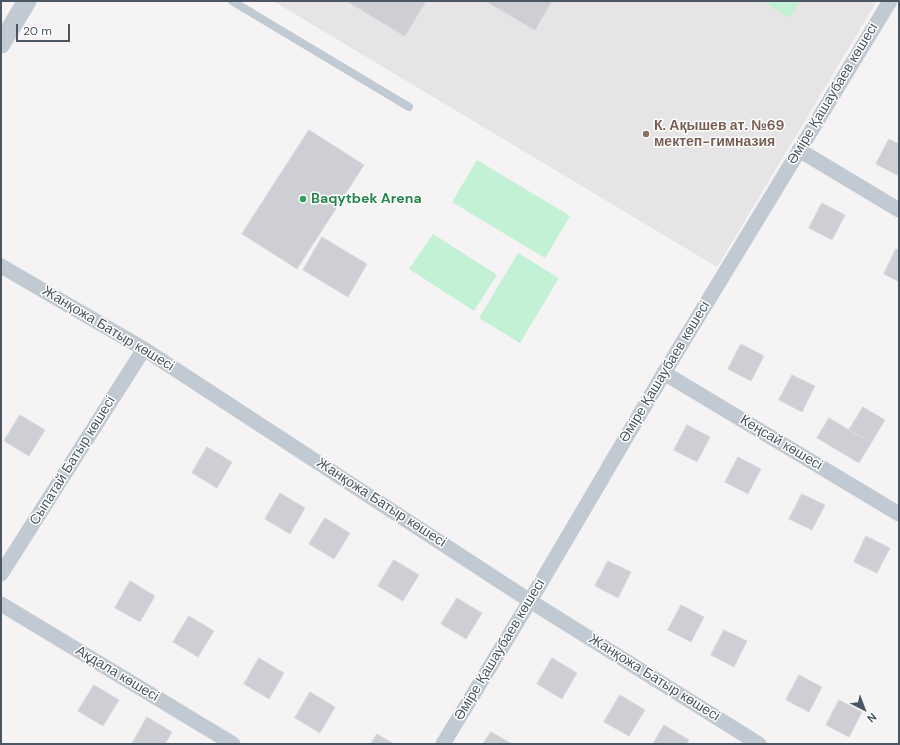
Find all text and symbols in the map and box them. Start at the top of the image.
scale bar [18,16,72,42]
street label: Әміре Қашаубаев көшесі [784,20,882,168]
text: 20 m [23,23,52,39]
place label: К. Ақышев ат. №69 мектеп-гимназия [654,118,784,150]
marker: К. Ақышев ат. №69 мектеп-гимназия [641,129,651,139]
place label: Baqytbek Arena [311,191,422,207]
marker: Baqytbek Arena [298,194,308,204]
street label: Жанқожа Батыр көшесі [39,283,177,375]
street label: Әміре Қашаубаев көшесі [616,298,714,446]
street label: Сыпатай Батыр көшесі [27,394,119,528]
street label: Кеңсай көшесі [737,412,825,474]
street label: Жанқожа Батыр көшесі [313,455,449,551]
street label: Әміре Қашаубаев көшесі [451,576,549,724]
street label: Жанқожа Батыр көшесі [586,631,722,725]
street label: Ақдала көшесі [72,643,162,705]
north arrow [844,689,884,729]
text: N [864,710,880,726]

